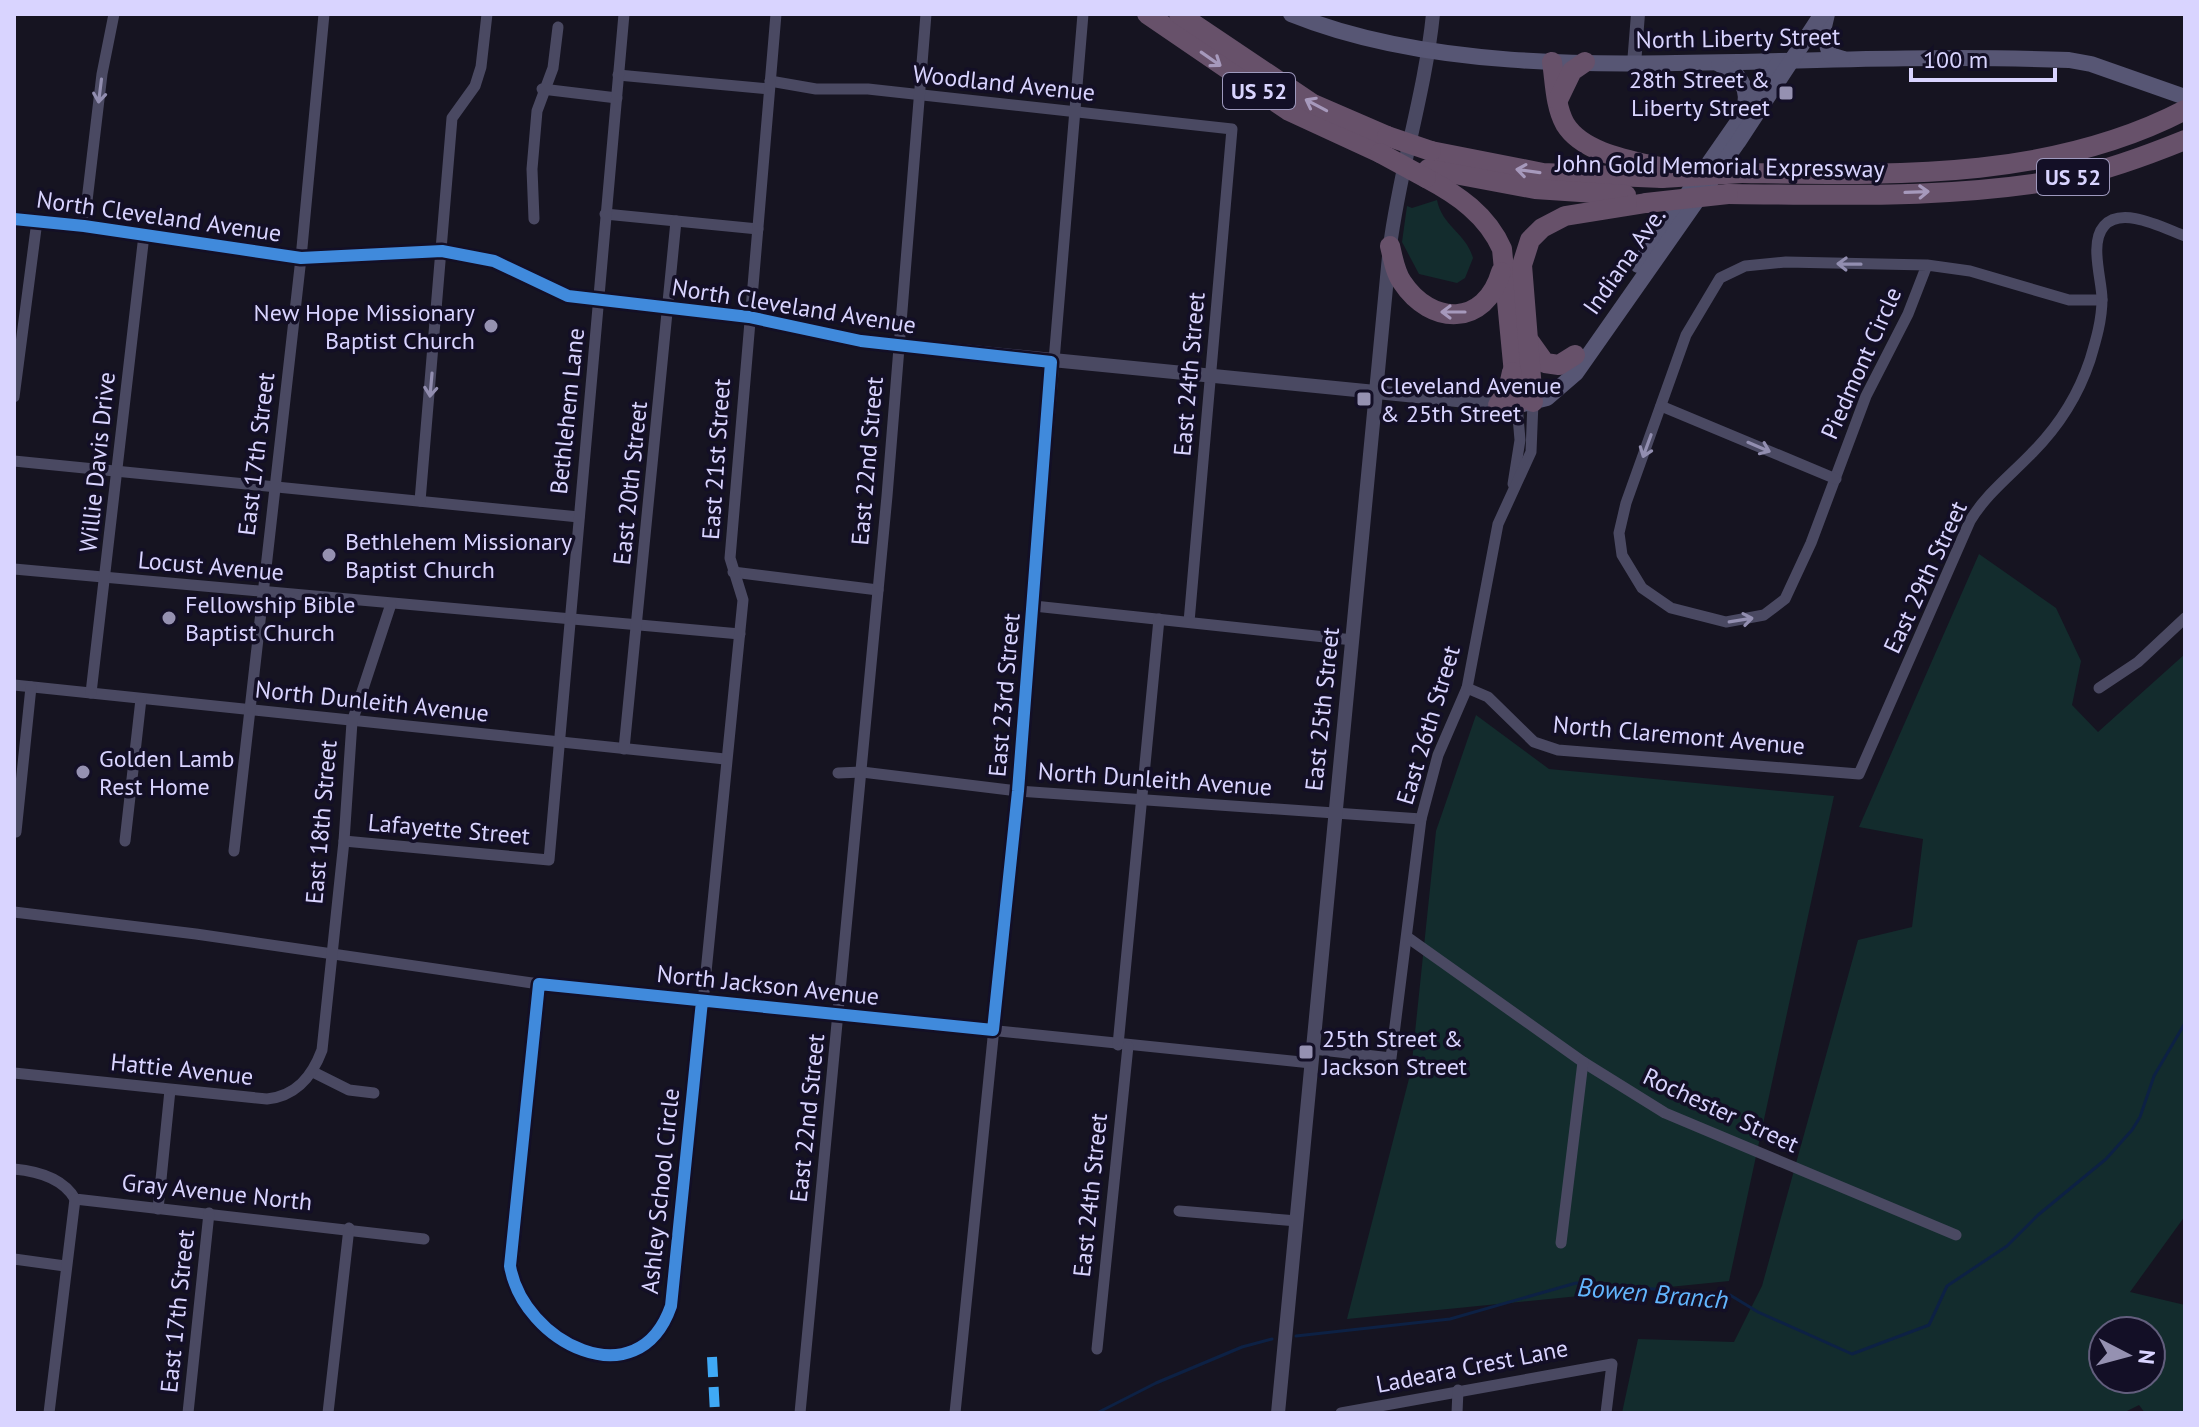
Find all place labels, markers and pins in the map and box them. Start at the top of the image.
place label: 28th Street & Liberty Street [1629,64,1770,123]
marker: 28th Street & Liberty Street [1777,84,1795,102]
place label: New Hope Missionary Baptist Church [254,297,475,356]
marker: New Hope Missionary Baptist Church [482,317,500,335]
place label: Cleveland Avenue & 25th Street [1380,370,1561,429]
marker: Cleveland Avenue & 25th Street [1355,390,1373,408]
place label: Bethlehem Missionary Baptist Church [345,526,572,585]
marker: Bethlehem Missionary Baptist Church [320,546,338,564]
place label: Fellowship Bible Baptist Church [185,589,356,648]
marker: Fellowship Bible Baptist Church [160,609,178,627]
place label: Golden Lamb Rest Home [99,743,234,802]
marker: Golden Lamb Rest Home [74,763,92,781]
place label: 25th Street & Jackson Street [1321,1023,1467,1082]
marker: 25th Street & Jackson Street [1297,1043,1315,1061]

